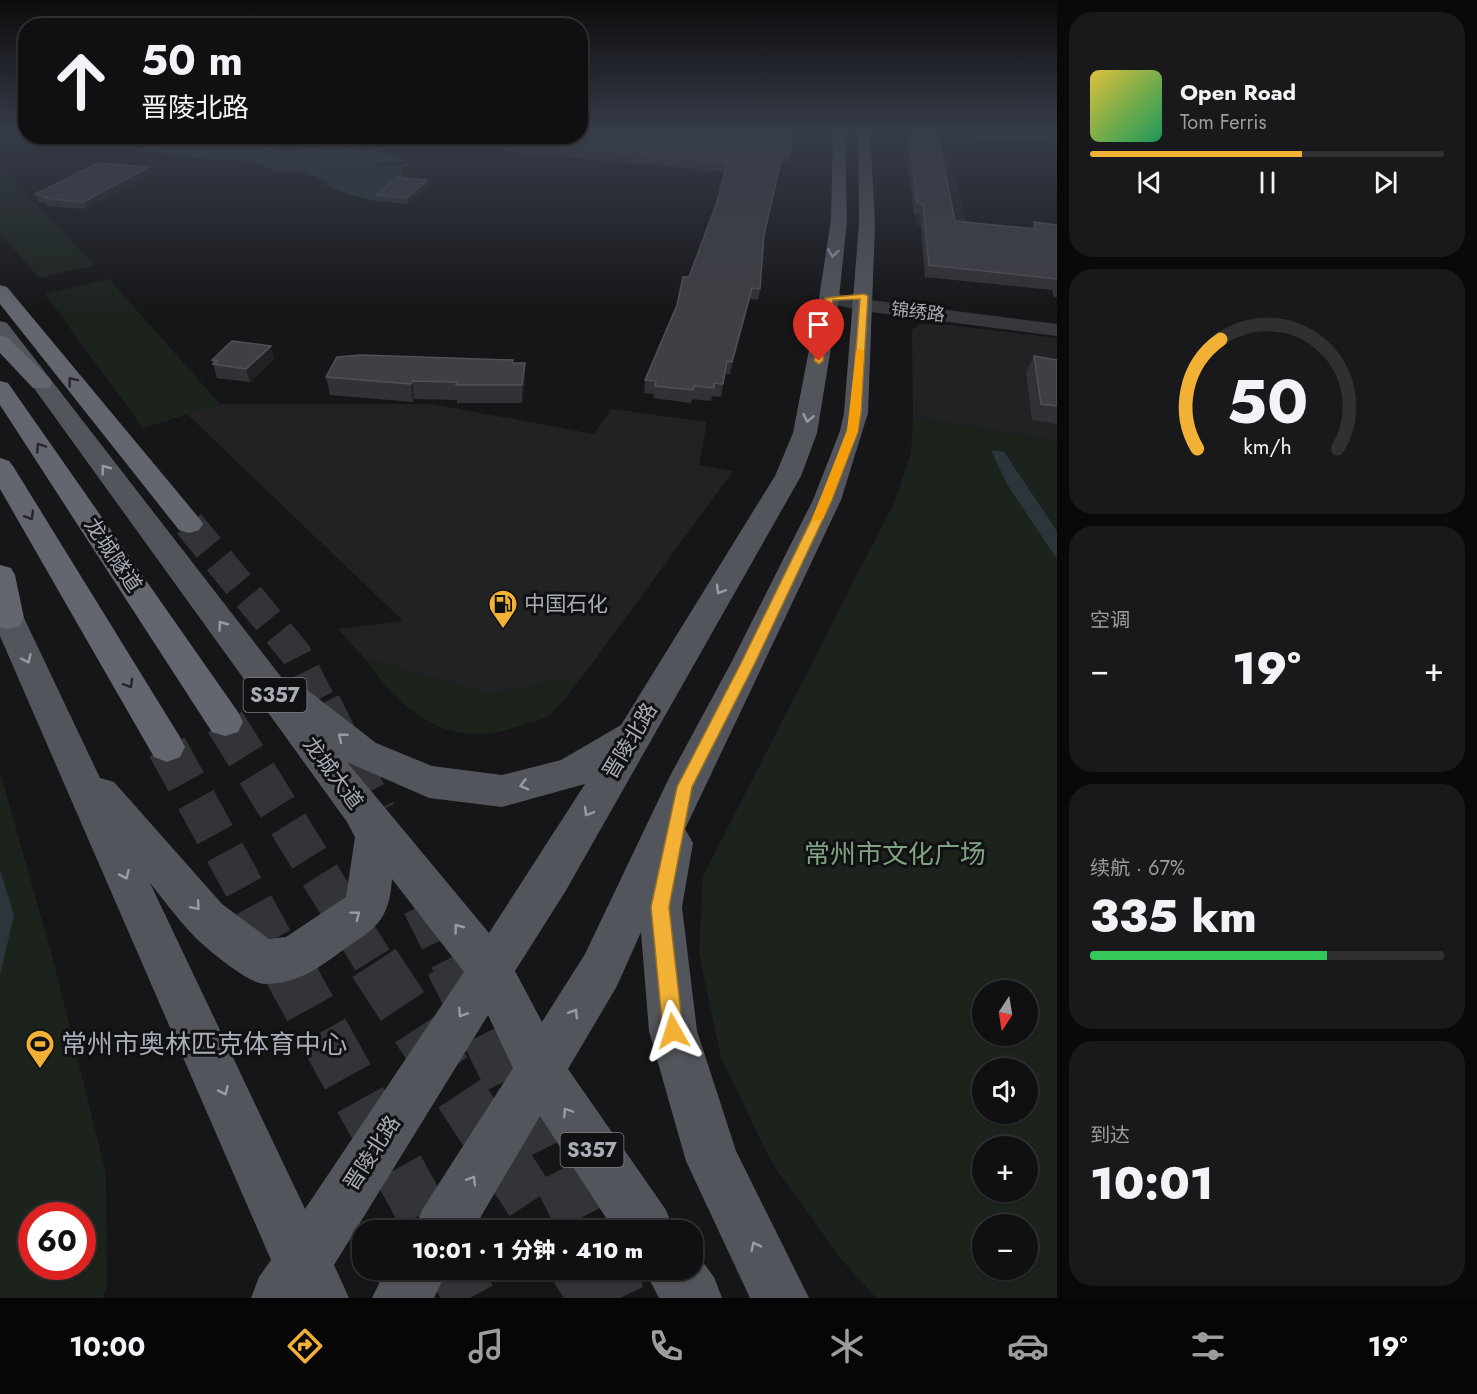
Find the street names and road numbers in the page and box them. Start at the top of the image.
street label: 锦绣路 [890,296,946,328]
street label: 龙城隧道 [77,512,149,598]
road number: S357 [244,678,306,712]
street label: 晋陵北路 [596,697,664,785]
street label: 龙城大道 [296,730,370,816]
street label: 晋陵北路 [337,1110,407,1196]
road number: S357 [560,1133,624,1167]

